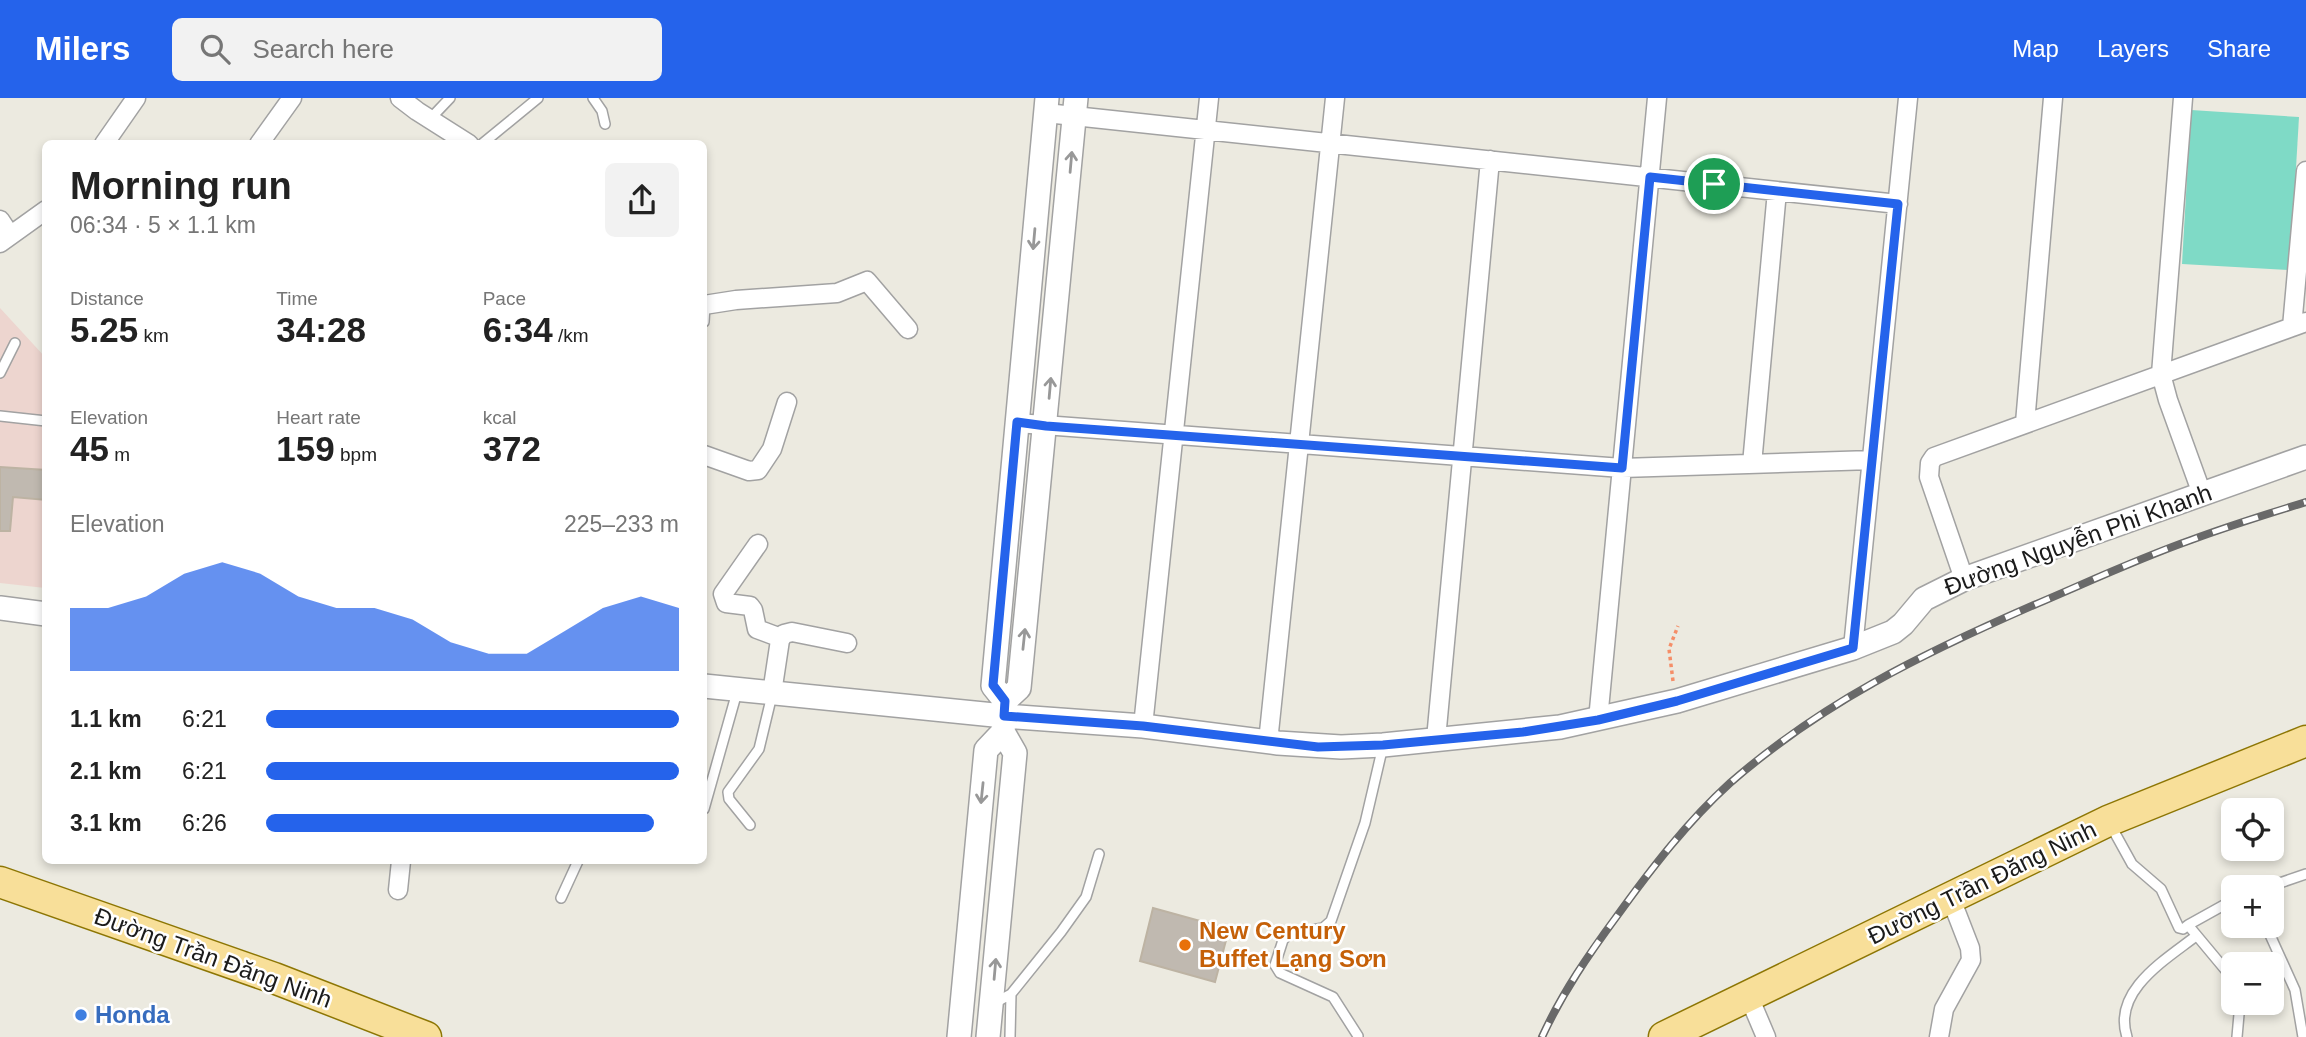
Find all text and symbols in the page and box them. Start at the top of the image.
search box [172,18,662,81]
text: Milers [35,30,130,67]
icon: search [196,30,234,68]
text: Search here [252,34,394,64]
text: Map [2012,35,2059,62]
text: Layers [2097,35,2169,62]
text: Share [2207,35,2271,62]
one-way arrow [1065,151,1078,174]
pin [1684,154,1744,214]
button: share [605,163,679,237]
text: Morning run [70,165,292,207]
icon: arrive [1695,165,1733,203]
text: 06:34 · 5 × 1.1 km [70,212,256,238]
one-way arrow [1027,227,1040,250]
text: Distance [70,288,144,309]
text: Time [276,288,318,309]
text: Pace [483,288,526,309]
text: 5.25 [70,310,138,349]
text: 34:28 [276,310,366,349]
text: 6:34 [483,310,553,349]
text: km [138,325,169,346]
text: /km [553,325,589,346]
one-way arrow [1044,378,1057,400]
text: Elevation [70,407,148,428]
text: Heart rate [276,407,361,428]
text: kcal [483,407,516,428]
text: 45 [70,429,109,468]
text: 159 [276,429,335,468]
text: 372 [483,429,541,468]
text: m [109,444,130,465]
text: bpm [335,444,377,465]
street label: Đường Nguyễn Phi Khanh [1940,479,2215,601]
text: Elevation [70,511,165,537]
text: 225–233 m [564,511,679,537]
one-way arrow [1018,628,1031,651]
text: 1.1 km [70,706,142,732]
text: 6:21 [182,706,227,732]
text: 2.1 km [70,758,142,784]
text: 6:21 [182,758,227,784]
one-way arrow [975,781,988,804]
map controls [2221,798,2284,1015]
button: locate [2221,798,2284,861]
text: 3.1 km [70,810,142,836]
text: 6:26 [182,810,227,836]
street label: Đường Trần Đăng Ninh [1863,815,2100,950]
button: + [2221,875,2284,938]
street label: Đường Trần Đăng Ninh [91,902,336,1013]
place label: New Century Buffet Lạng Sơn [1199,917,1387,972]
marker: New Century Buffet Lạng Sơn [1177,937,1193,953]
button: − [2221,952,2284,1015]
one-way arrow [989,958,1002,981]
place label: Honda [95,1001,170,1028]
marker: Honda [73,1007,89,1023]

